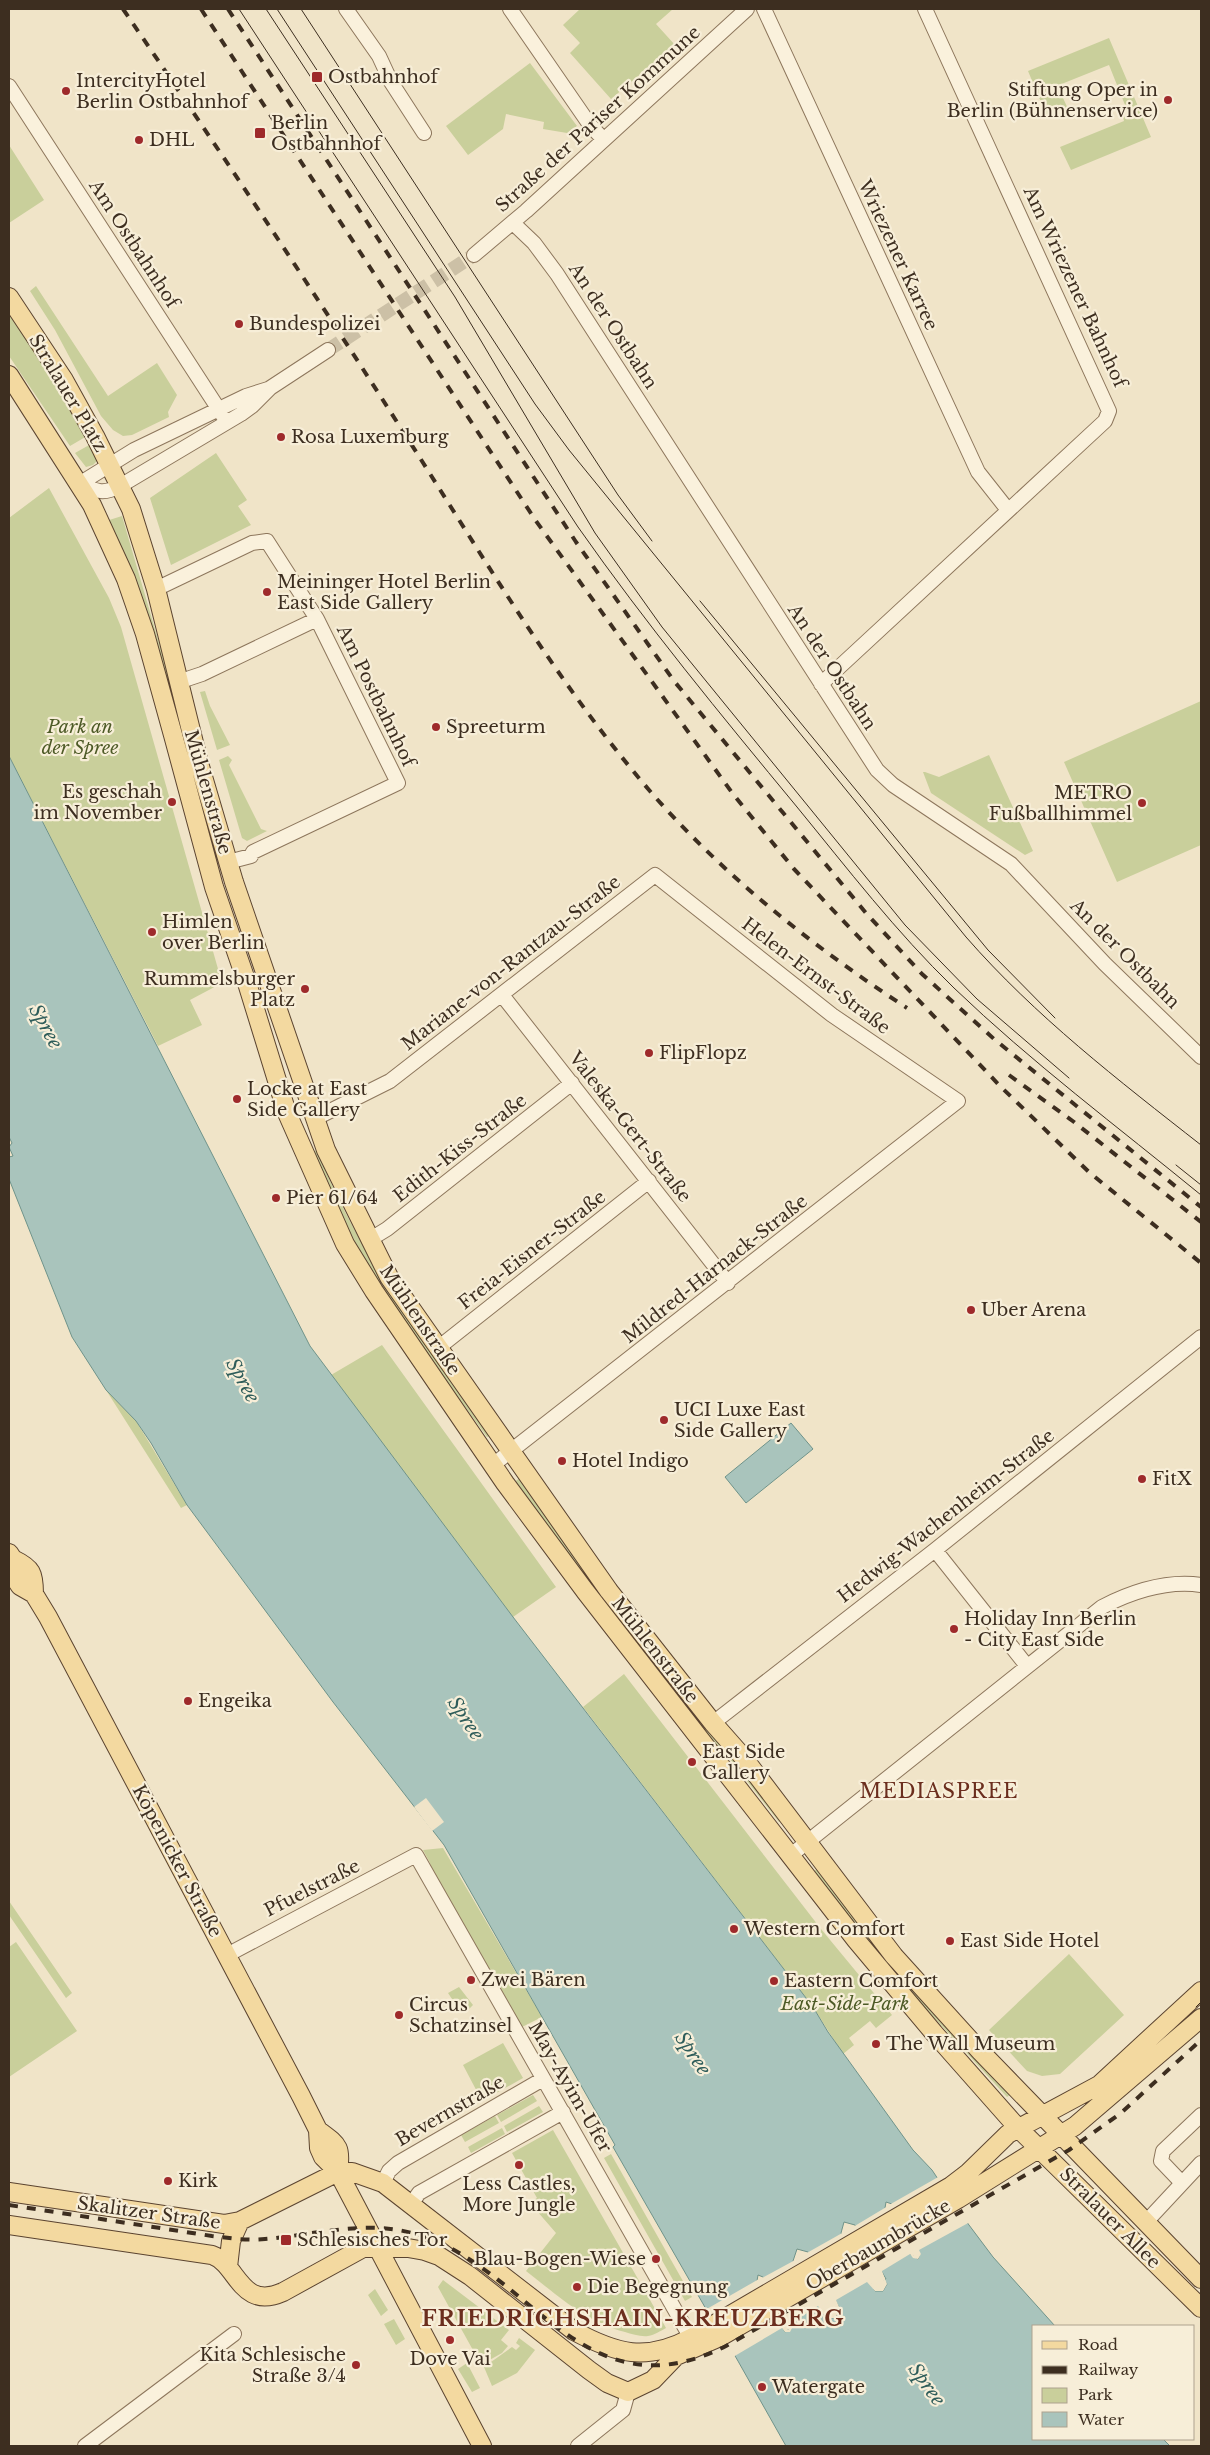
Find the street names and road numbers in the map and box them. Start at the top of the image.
street label: Straße der Pariser Kommune [491,21,705,217]
street label: Am Ostbahnhof [84,175,185,314]
street label: Wriezener Karree [853,176,942,334]
street label: Am Wriezener Bahnhof [1018,182,1132,393]
street label: An der Ostbahn [564,258,662,393]
street label: Stralauer Platz [24,330,112,456]
street label: An der Ostbahn [783,599,881,734]
street label: Am Postbahnhof [332,621,421,773]
street label: Mühlenstraße [180,727,236,857]
street label: Mariane-von-Rantzau-Straße [397,871,625,1055]
street label: An der Ostbahn [1065,894,1184,1013]
street label: Helen-Ernst-Straße [737,913,895,1039]
street label: Valeska-Gert-Straße [564,1046,696,1207]
street label: Edith-Kiss-Straße [389,1089,531,1207]
street label: Freia-Eisner-Straße [454,1186,610,1314]
street label: Mildred-Harnack-Straße [618,1190,812,1348]
street label: Mühlenstraße [375,1261,465,1379]
street label: Hedwig-Wachenheim-Straße [833,1425,1059,1607]
street label: Mühlenstraße [607,1593,703,1707]
street label: Köpenicker Straße [127,1781,227,1941]
street label: Pfuelstraße [261,1855,363,1921]
street label: May-Ayim-Ufer [524,2018,617,2157]
street label: Bevernstraße [392,2071,508,2151]
street label: Stralauer Allee [1055,2163,1165,2273]
street label: Skalitzer Straße [76,2192,222,2234]
street label: Oberbaumbrücke [802,2195,954,2295]

